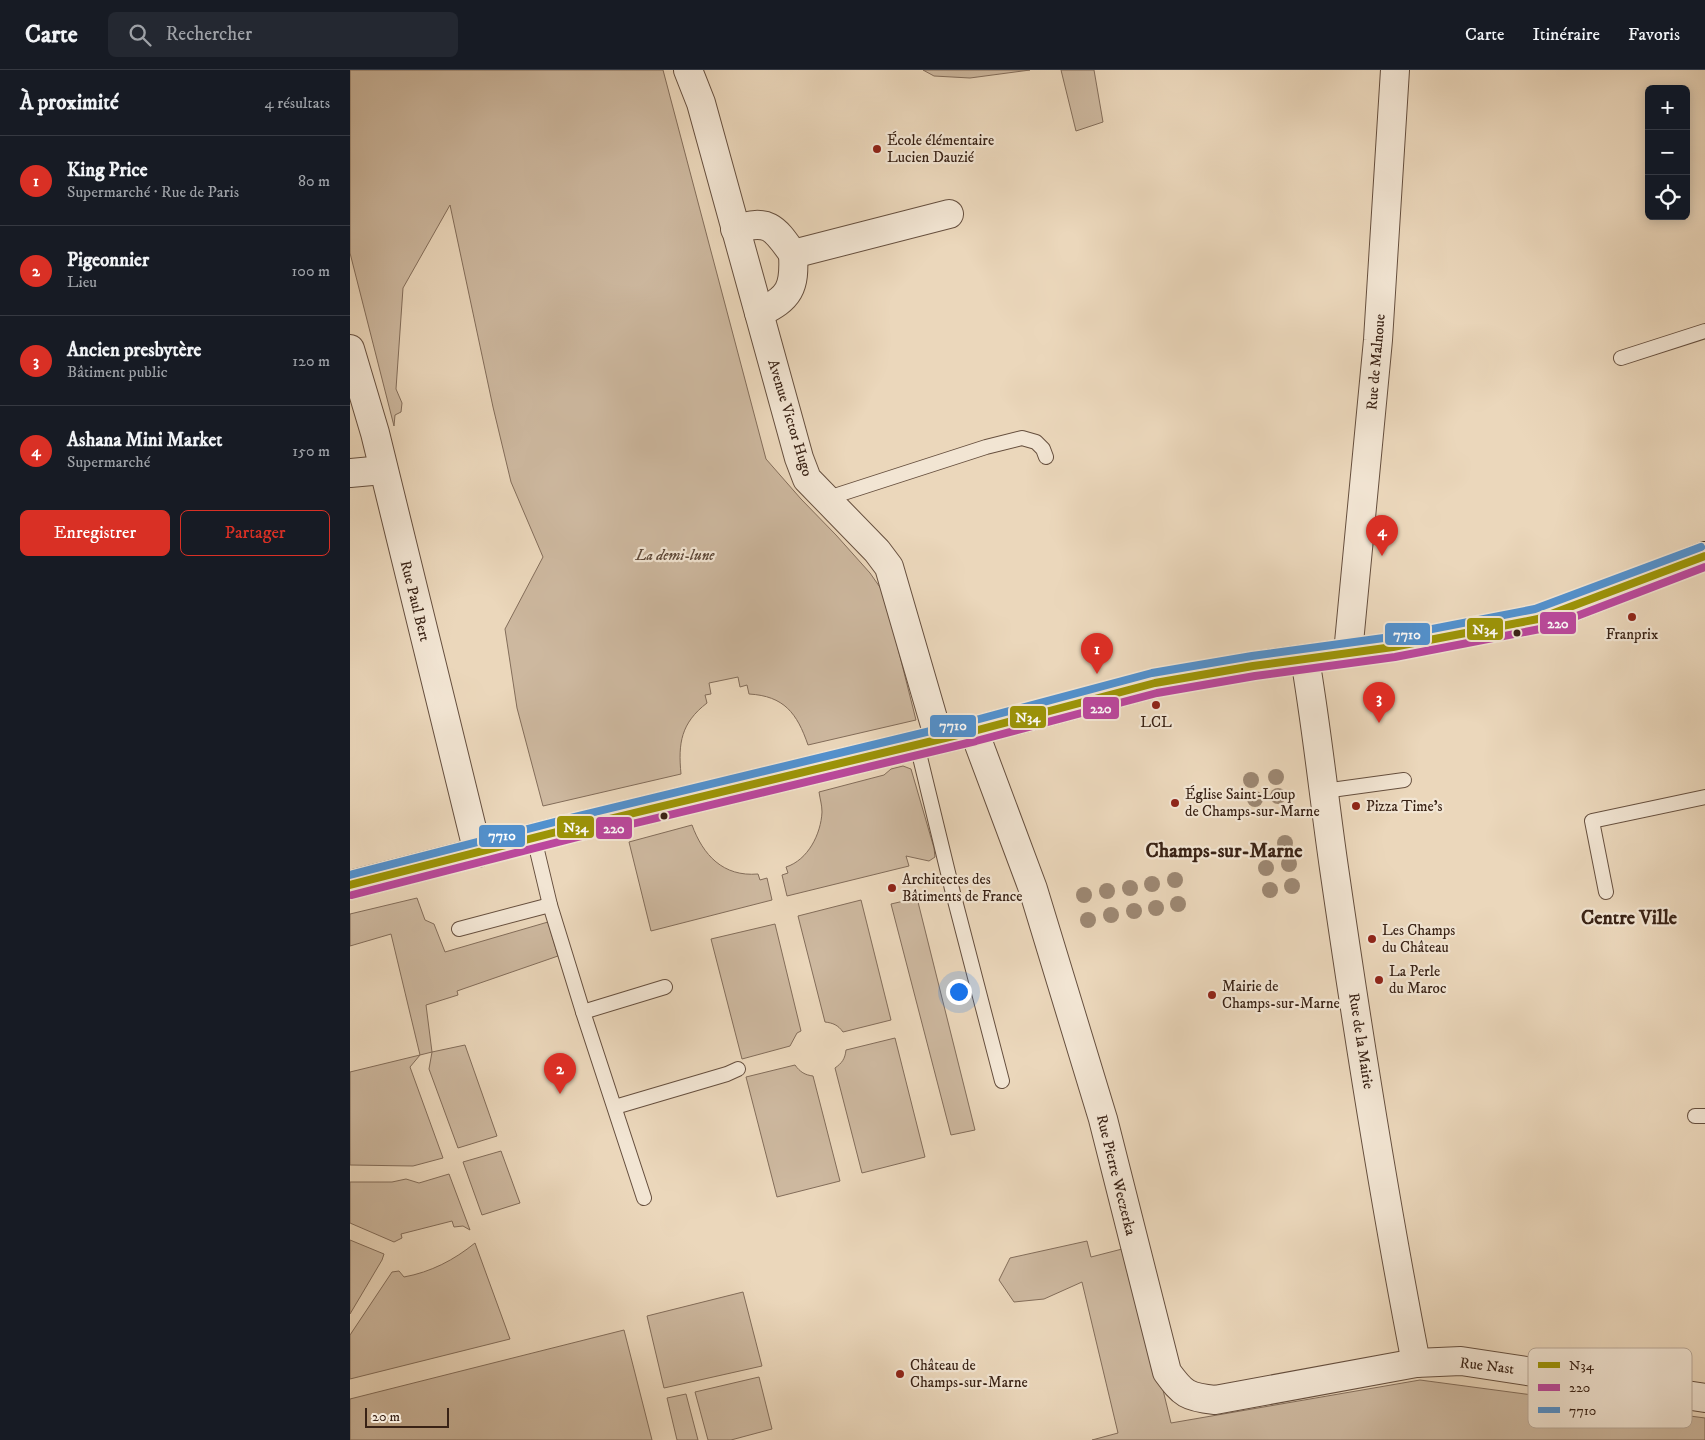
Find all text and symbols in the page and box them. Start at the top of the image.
search box [108,12,458,57]
text: Carte [25,20,78,50]
icon: search [126,21,154,49]
text: Rechercher [166,23,252,46]
text: Carte [1465,24,1505,46]
text: Itinéraire [1533,24,1600,46]
text: Favoris [1628,24,1680,46]
map controls [1645,85,1690,220]
button: + [1645,85,1690,130]
text: À proximité [20,90,119,116]
text: 4 résultats [265,93,330,113]
button: − [1645,130,1690,175]
place label: École élémentaire Lucien Dauzié [887,131,994,167]
marker: École élémentaire Lucien Dauzié [871,143,883,155]
text: King Price [67,159,148,182]
text: 1 [33,171,39,191]
text: 80 m [298,171,330,191]
button: locate [1645,175,1690,220]
text: Supermarché · Rue de Paris [67,182,239,202]
text: Pigeonnier [67,249,149,272]
text: 2 [32,261,40,281]
text: 100 m [292,261,330,281]
text: Lieu [67,272,97,292]
street label: Rue de Malnoue [1362,313,1390,411]
text: Ancien presbytère [67,339,201,362]
text: 3 [33,351,39,371]
text: 120 m [292,351,330,371]
street label: Avenue Victor Hugo [763,357,817,479]
text: Bâtiment public [67,362,168,382]
text: Ashana Mini Market [67,429,222,452]
text: 4 [31,441,41,461]
text: 150 m [292,441,330,461]
text: Supermarché [67,452,150,472]
button: Enregistrer [20,510,170,556]
button: Partager [180,510,330,556]
pin: 4 [1366,515,1398,556]
park label: La demi-lune [635,546,715,565]
street label: Rue Paul Bert [396,559,434,644]
line badge: 220 [1539,611,1577,635]
marker: Franprix [1626,611,1638,623]
text: 220 [1547,615,1569,633]
line badge: N34 [1466,617,1504,641]
text: N34 [1473,621,1498,639]
line badge: 7710 [1384,622,1431,646]
place label: Franprix [1606,625,1659,644]
text: 7710 [1393,626,1421,644]
unlabelled marker [1512,628,1522,638]
pin: 1 [1081,633,1113,674]
pin: 3 [1363,682,1395,723]
line badge: 220 [1082,696,1120,720]
marker: LCL [1150,699,1162,711]
text: 220 [1090,700,1112,718]
line badge: N34 [1009,705,1047,729]
text: N34 [1016,709,1041,727]
place label: LCL [1140,713,1172,732]
line badge: 7710 [929,714,977,738]
text: 7710 [939,717,967,735]
place label: Église Saint-Loup de Champs-sur-Marne [1185,785,1320,821]
marker: Église Saint-Loup de Champs-sur-Marne [1169,797,1181,809]
place label: Pizza Time's [1366,797,1442,816]
marker: Pizza Time's [1350,800,1362,812]
unlabelled marker [659,811,669,821]
line badge: N34 [556,815,595,839]
line badge: 220 [595,816,633,840]
text: N34 [564,819,589,837]
text: 220 [603,820,625,838]
line badge: 7710 [478,824,526,848]
text: 7710 [488,827,516,845]
district label: Champs-sur-Marne [1146,839,1303,864]
place label: Architectes des Bâtiments de France [902,870,1023,906]
marker: Architectes des Bâtiments de France [886,882,898,894]
district label: Centre Ville [1581,906,1678,931]
place label: Les Champs du Château [1382,921,1455,957]
marker: Les Champs du Château [1366,933,1378,945]
place label: La Perle du Maroc [1389,962,1447,998]
marker: La Perle du Maroc [1373,974,1385,986]
place label: Mairie de Champs-sur-Marne [1222,977,1340,1013]
your location [946,979,972,1005]
marker: Mairie de Champs-sur-Marne [1206,989,1218,1001]
street label: Rue de la Mairie [1344,991,1378,1091]
pin: 2 [544,1053,576,1094]
street label: Rue Pierre Weczerka [1092,1113,1140,1238]
legend [1528,1348,1692,1428]
street label: Rue Nast [1459,1353,1516,1379]
place label: Château de Champs-sur-Marne [910,1356,1028,1392]
text: N34 [1569,1357,1595,1375]
marker: Château de Champs-sur-Marne [894,1368,906,1380]
text: 220 [1569,1379,1590,1397]
text: 7710 [1569,1402,1596,1420]
scale bar [365,1405,449,1428]
text: 20 m [372,1408,400,1426]

